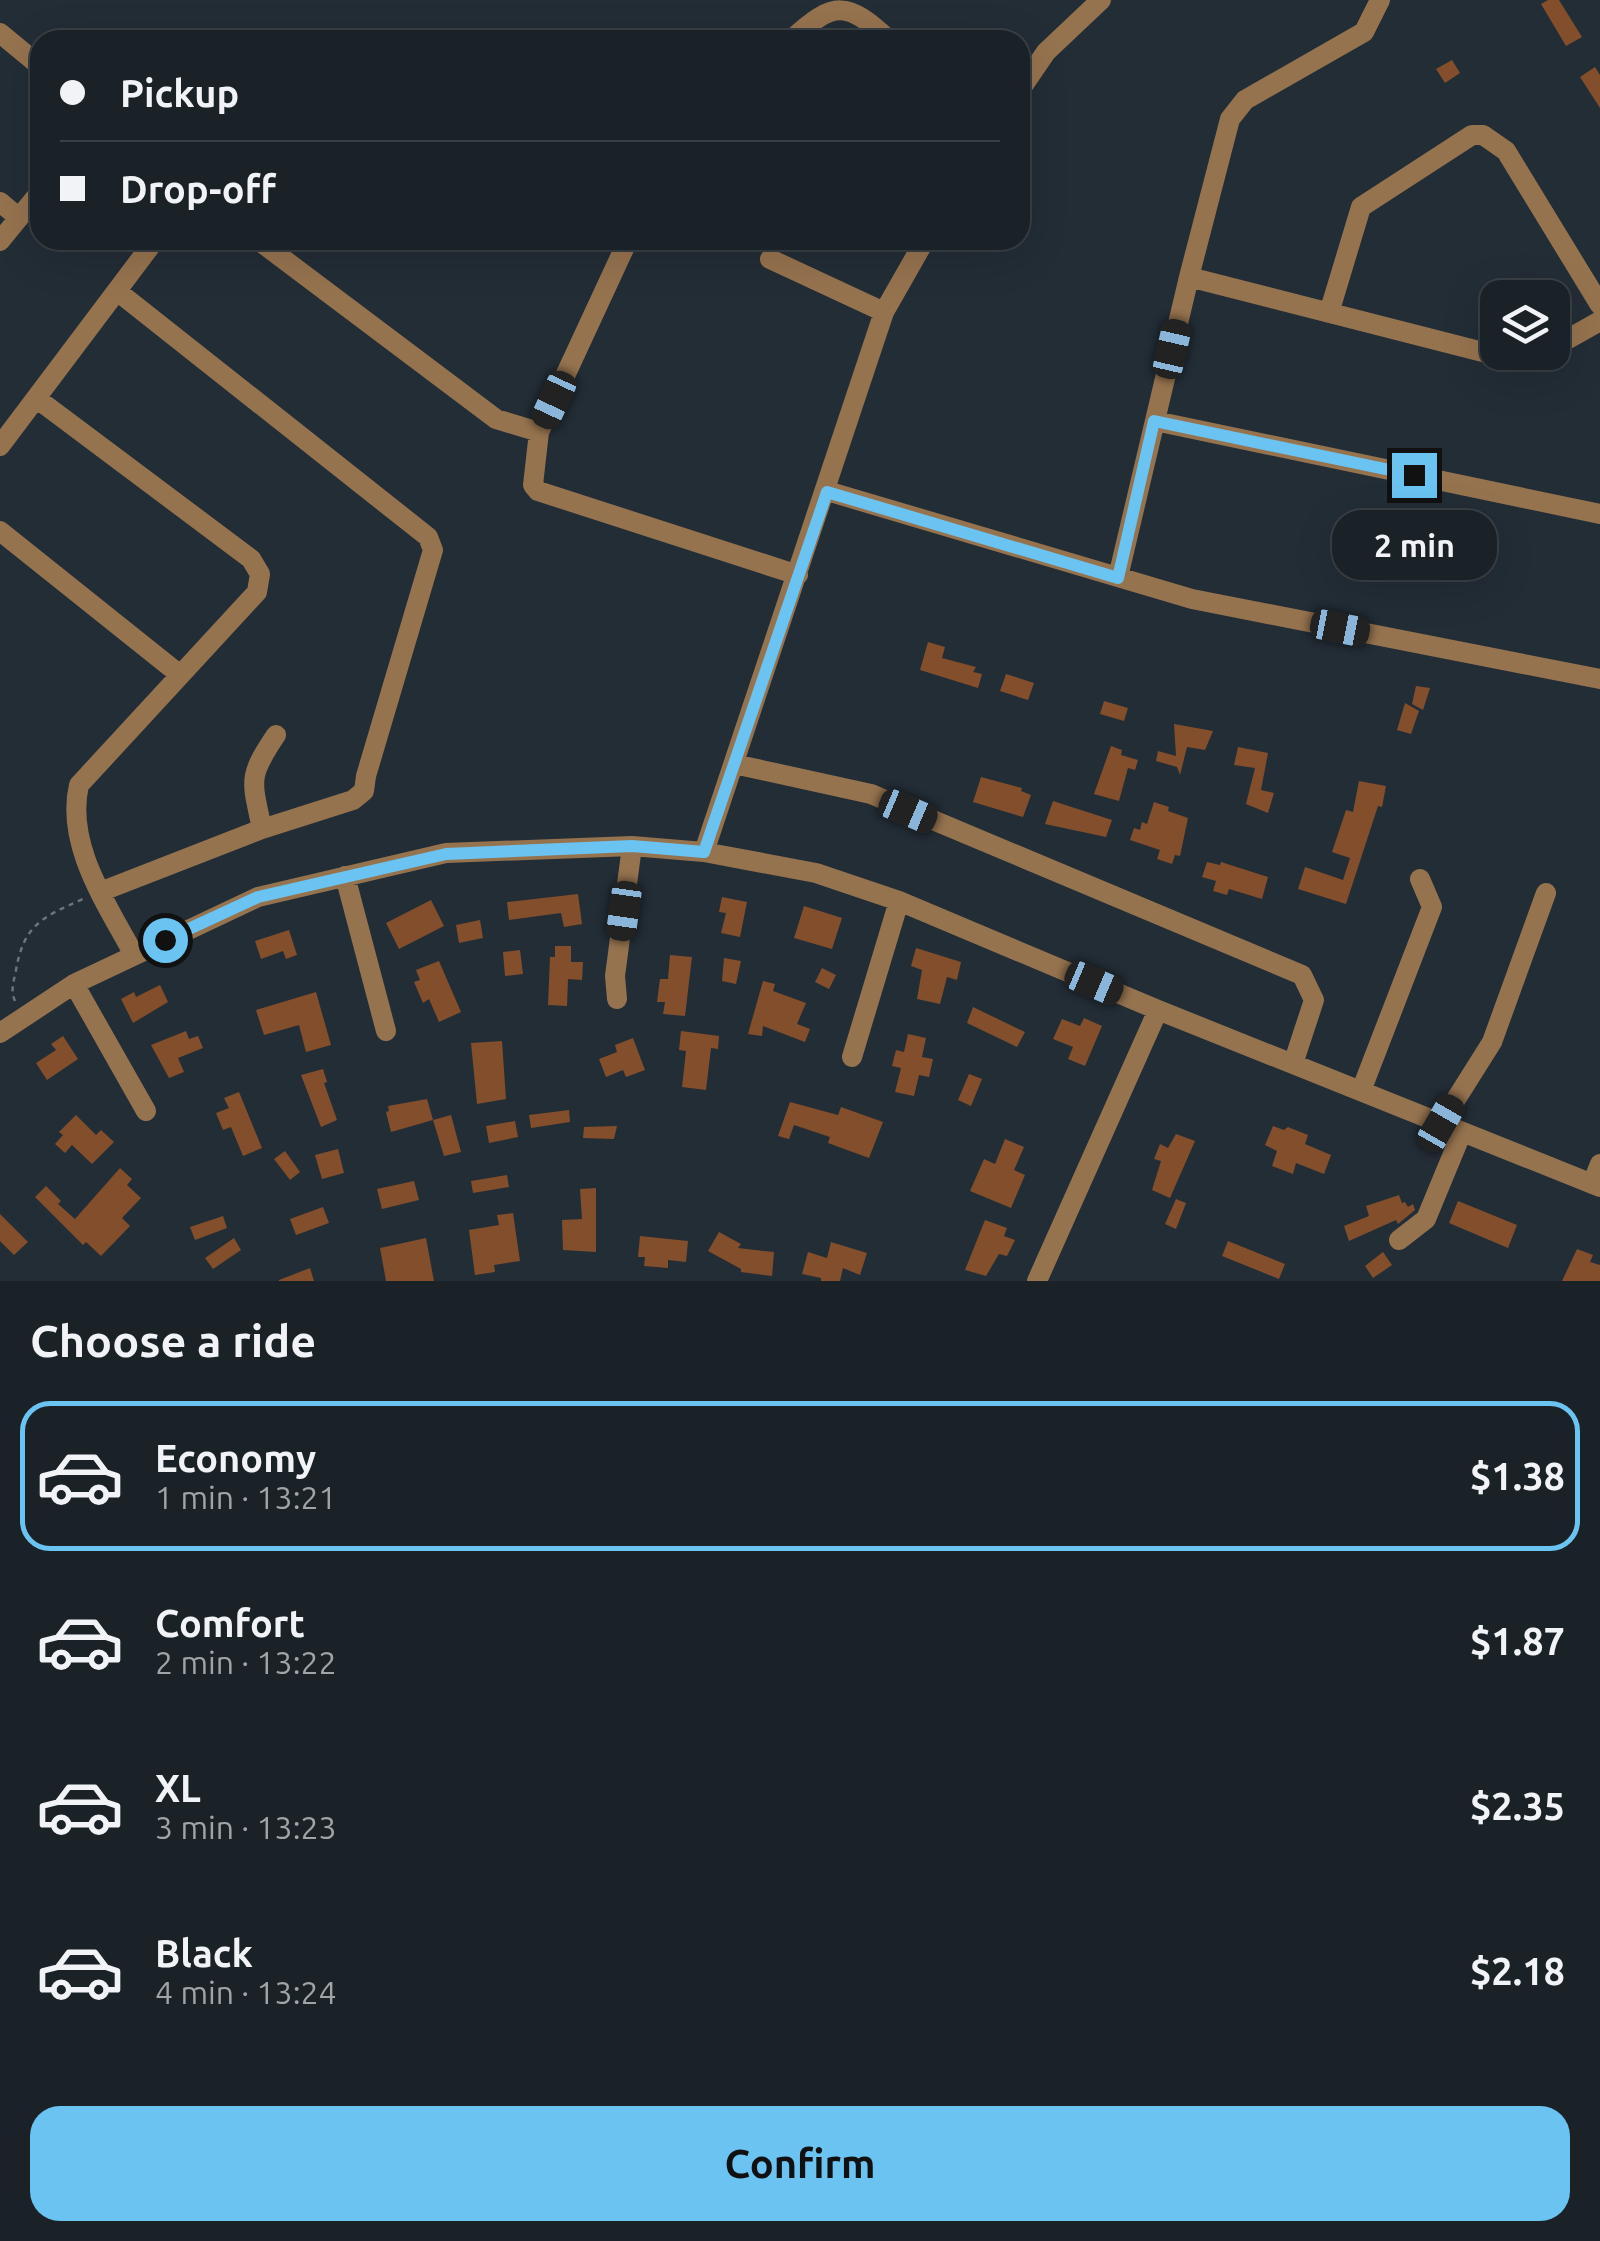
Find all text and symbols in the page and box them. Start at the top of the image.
text: Pickup [120,72,239,114]
text: Drop-off [120,168,276,210]
map controls [1480,280,1570,370]
button: layers [1480,280,1570,370]
car [1151,316,1193,382]
car [528,366,580,434]
route end [1392,453,1437,498]
callout: 2 min [1332,510,1496,580]
text: 2 min [1374,527,1455,563]
car [1308,608,1372,648]
car [875,785,941,837]
car [605,879,643,943]
route start [143,918,188,963]
car [1061,957,1127,1009]
car [1413,1090,1469,1156]
text: Choose a ride [30,1315,316,1366]
icon: car [35,1431,125,1521]
text: Economy [155,1437,316,1479]
text: $1.38 [1470,1455,1565,1497]
text: 1 min · 13:21 [155,1479,337,1515]
icon: car [35,1596,125,1686]
text: Comfort [155,1602,305,1644]
text: $1.87 [1470,1620,1565,1662]
text: 2 min · 13:22 [155,1644,337,1680]
icon: car [35,1761,125,1851]
text: XL [155,1767,201,1809]
text: $2.35 [1470,1785,1565,1827]
text: 3 min · 13:23 [155,1809,337,1845]
icon: car [35,1926,125,2016]
text: Black [155,1932,253,1974]
text: $2.18 [1470,1950,1565,1992]
text: 4 min · 13:24 [155,1974,337,2010]
button: Confirm [30,2106,1570,2221]

